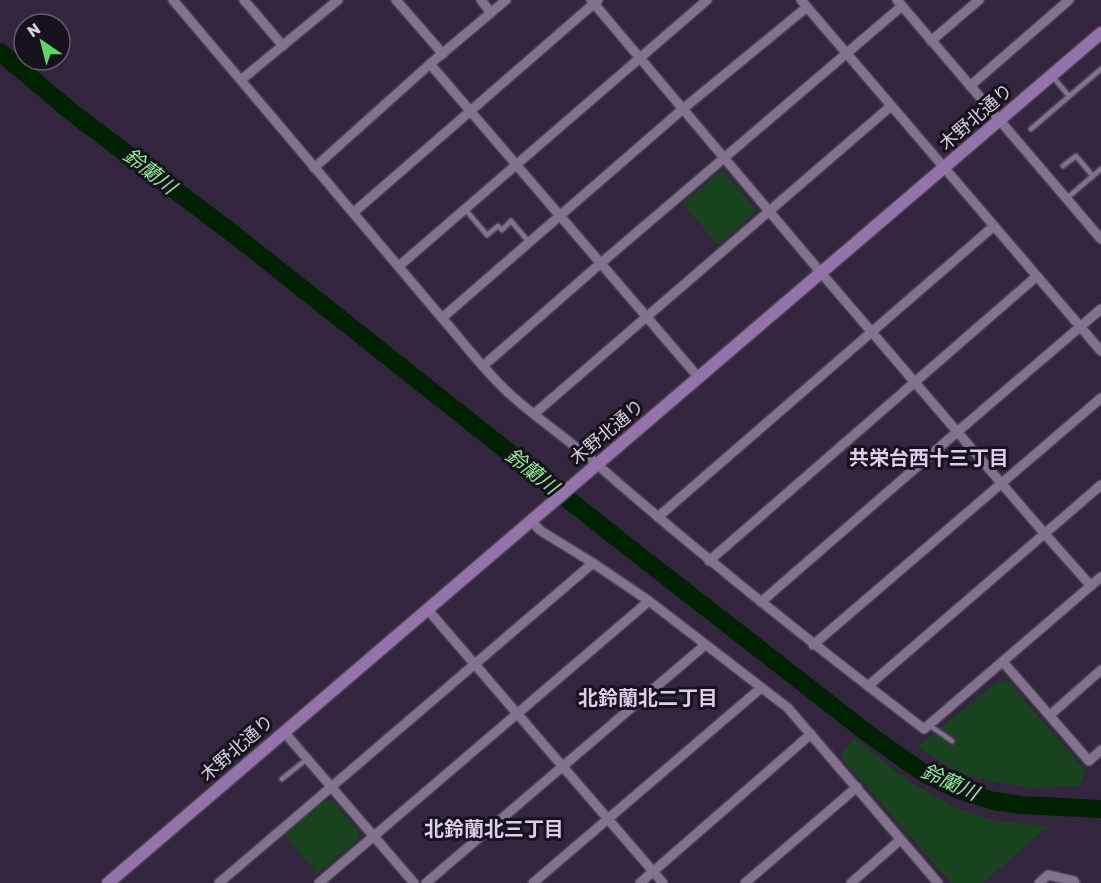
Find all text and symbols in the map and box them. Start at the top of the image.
north arrow [12,12,72,72]
text: N [24,19,44,41]
street label: 木野北通り [935,79,1017,155]
water label: 鈴蘭川 [119,143,183,200]
street label: 木野北通り [565,395,649,469]
water label: 鈴蘭川 [501,443,565,500]
district label: 共栄台西十三丁目 [849,446,1009,470]
district label: 北鈴蘭北二丁目 [578,686,718,710]
street label: 木野北通り [196,710,278,786]
water label: 鈴蘭川 [918,759,984,806]
district label: 北鈴蘭北三丁目 [424,817,564,841]

